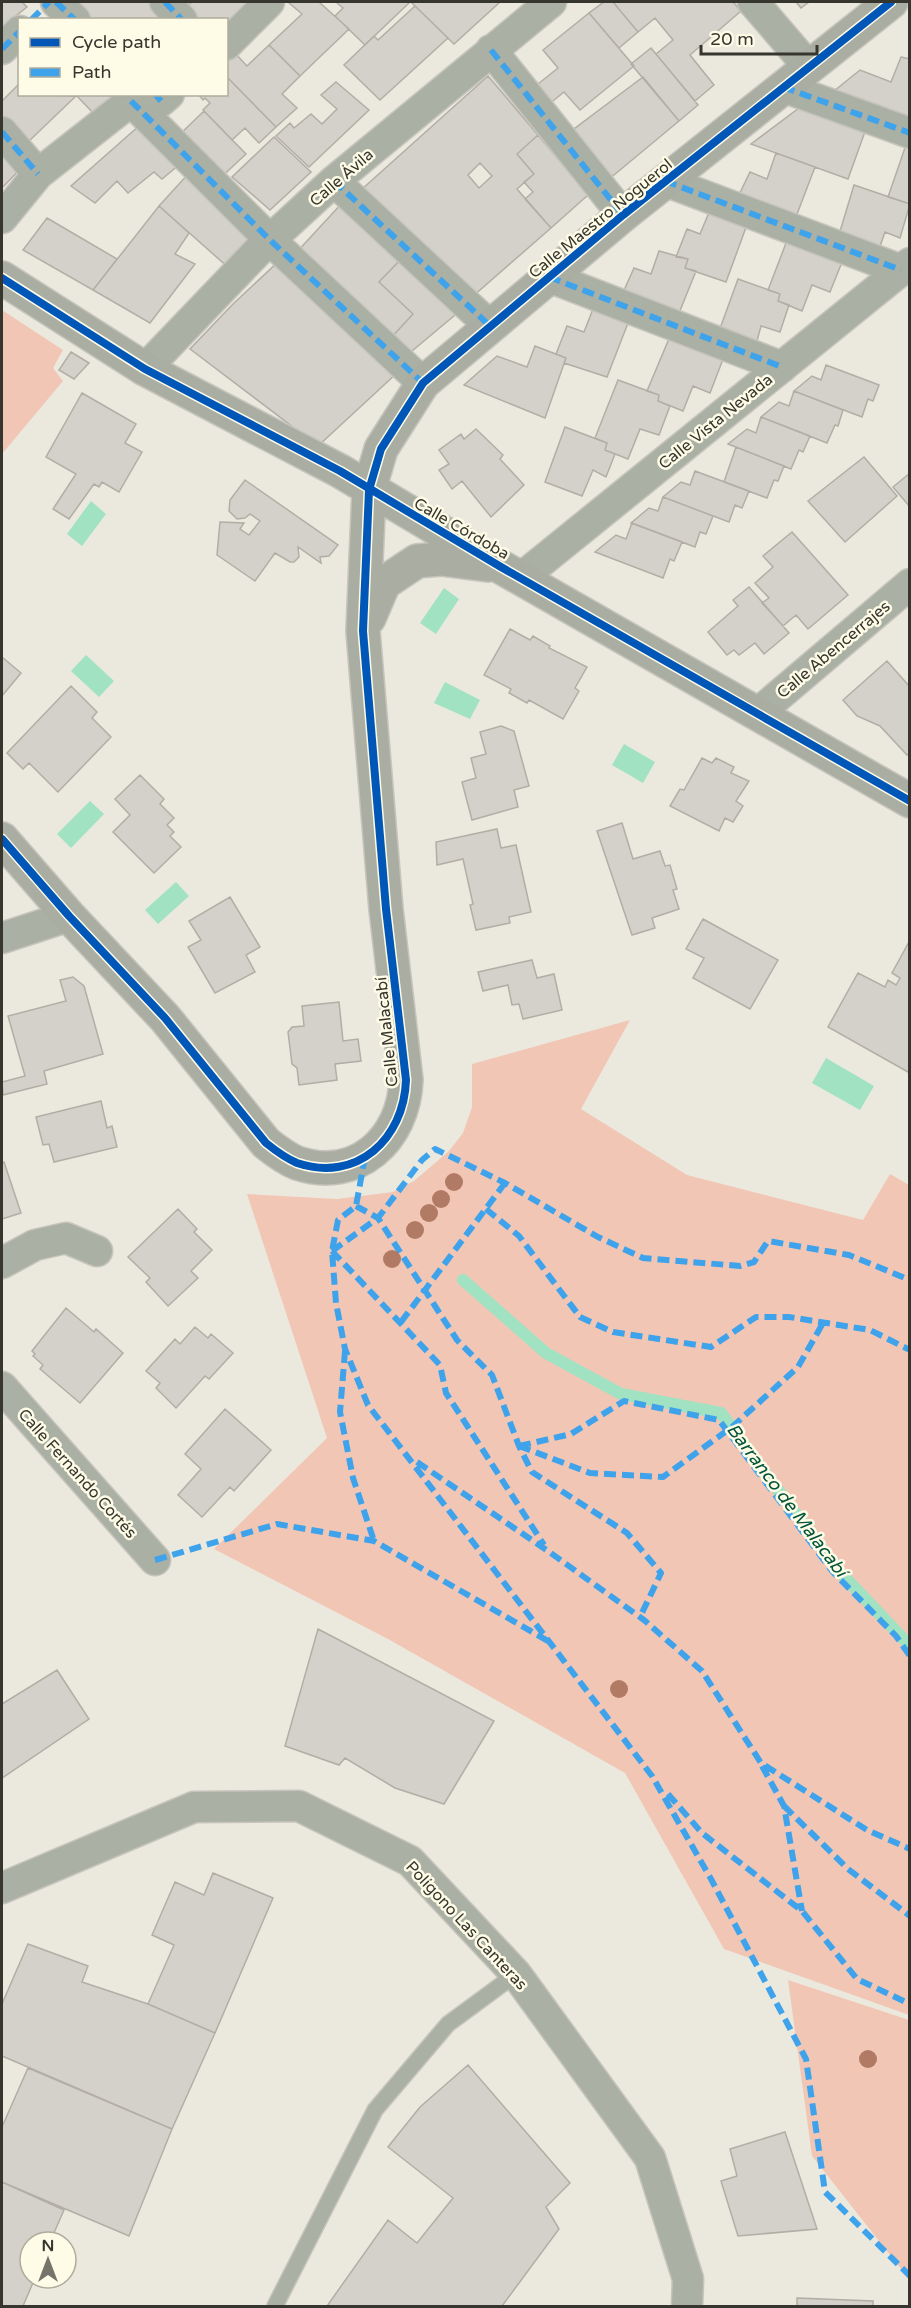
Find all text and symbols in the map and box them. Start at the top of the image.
legend [18,18,228,96]
scale bar [701,18,816,56]
text: 20 m [710,28,754,50]
text: Cycle path [72,31,161,53]
text: Path [72,61,111,83]
street label: Calle Ávila [306,145,378,211]
street label: Calle Maestro Noguerol [525,155,677,283]
street label: Calle Vista Nevada [654,370,777,474]
street label: Calle Córdoba [410,494,513,564]
street label: Calle Abencerrajes [773,597,894,703]
street label: Calle Malacabí [371,976,403,1088]
street label: Calle Fernando Cortés [14,1405,141,1543]
water label: Barranco de Malacabí [722,1419,854,1584]
street label: Polígono Las Canteras [401,1857,531,1994]
north arrow [18,2230,78,2290]
text: N [42,2236,54,2256]

